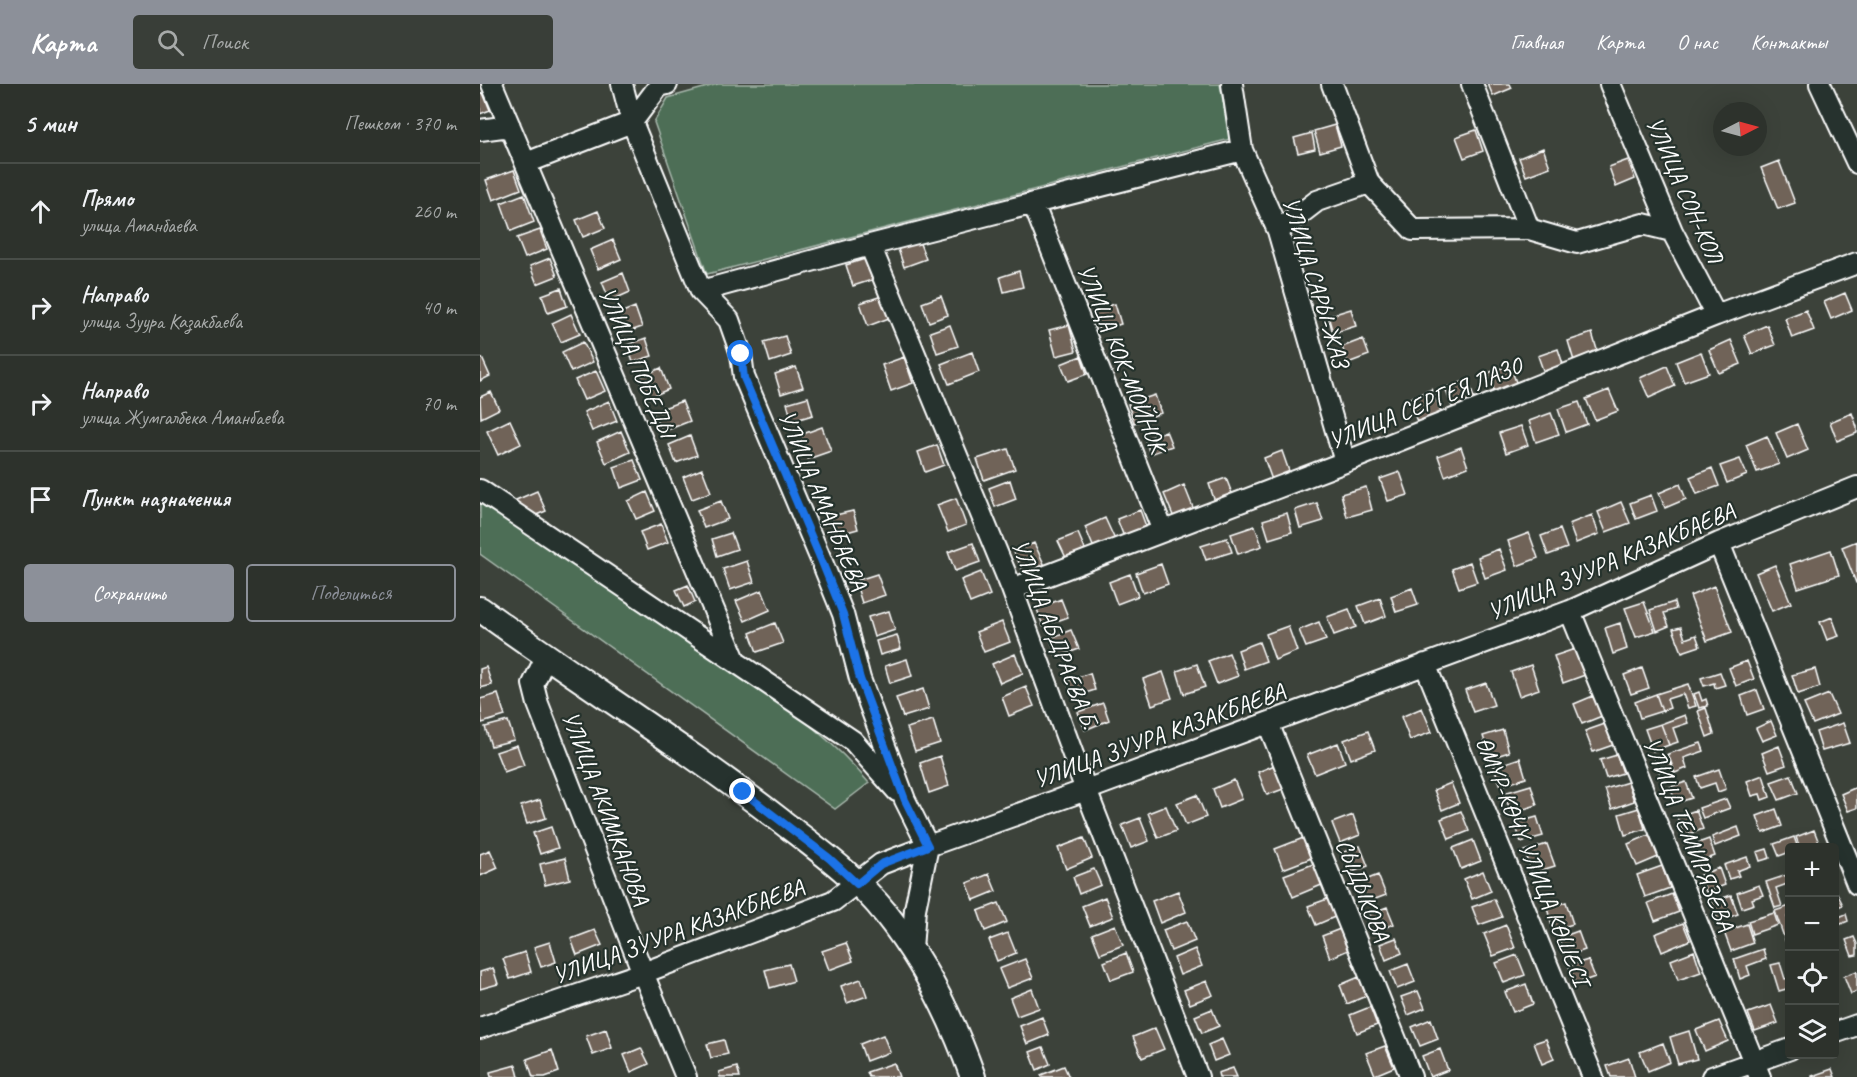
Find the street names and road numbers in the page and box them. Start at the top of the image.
street label: УЛИЦА СОН-КОЛ [1639,112,1731,269]
street label: УЛИЦА САРЫ-ЖАЗ [1276,193,1357,373]
street label: УЛИЦА КОК-МОЙНОК [1071,260,1175,460]
street label: УЛИЦА ПОБЕДЫ [592,282,684,445]
street label: УЛИЦА СЕРГЕЯ ЛАЗО [1324,350,1528,455]
street label: УЛИЦА АМАНБАЕВА [772,406,875,595]
street label: УЛИЦА ЗУУРА КАЗАКБАЕВА [1483,495,1740,627]
street label: УЛИЦА АБДРАЕВА Б. [1005,535,1105,733]
street label: УЛИЦА ЗУУРА КАЗАКБАЕВА [1029,675,1290,794]
street label: УЛИЦА АКИМКАНОВА [555,707,657,910]
street label: ӨМҮР-КӨЧҮ УЛИЦА КӨШЕСІ [1469,732,1599,995]
street label: УЛИЦА ТЕМИРЯЗЕВА [1637,733,1742,936]
street label: СЫДЫКОВА [1329,835,1397,946]
street label: УЛИЦА ЗУУРА КАЗАКБАЕВА [548,871,809,990]

